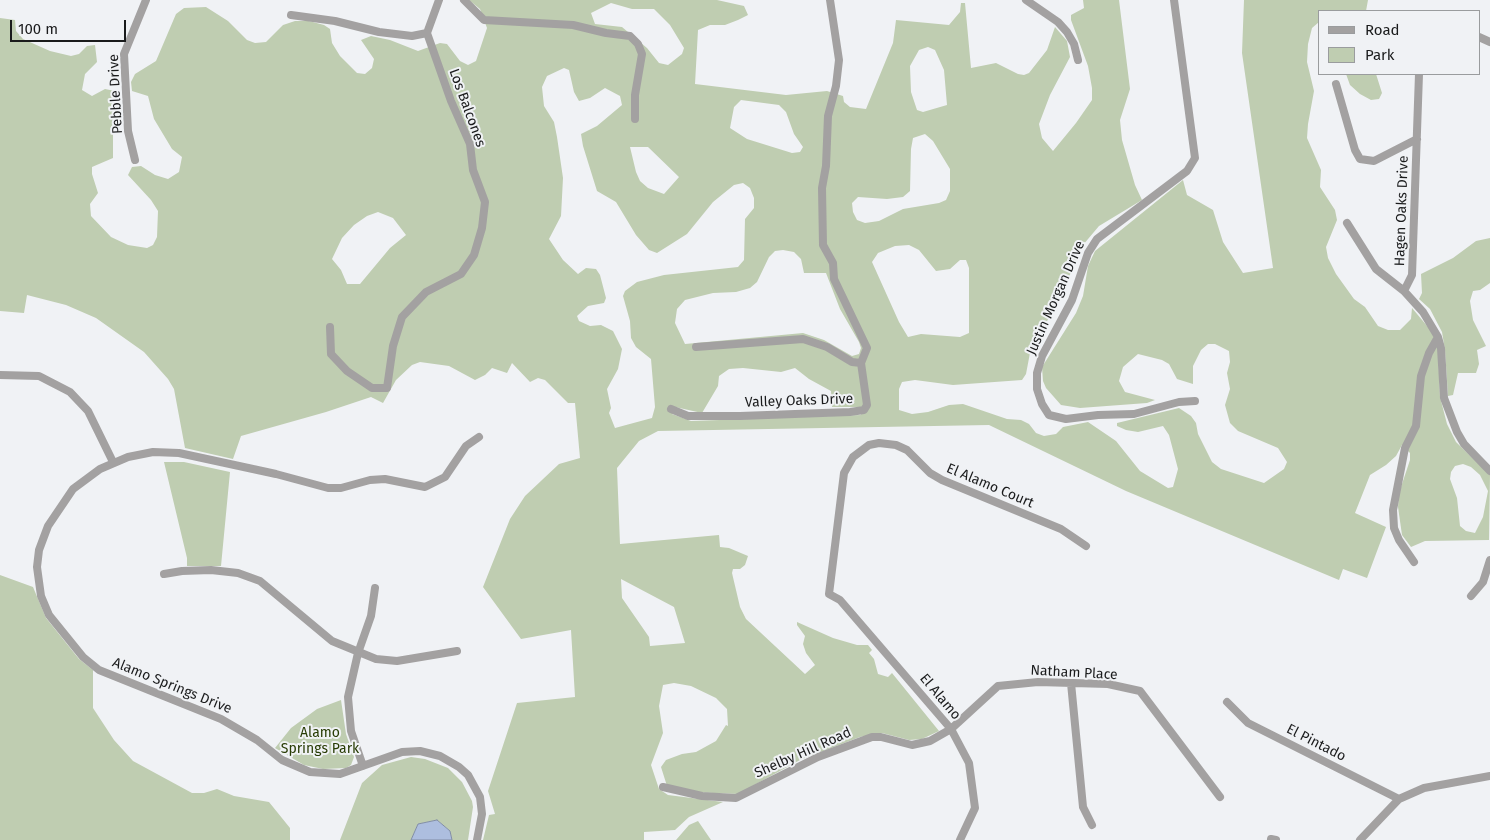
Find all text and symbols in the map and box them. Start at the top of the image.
scale bar [12,10,129,42]
legend [1318,10,1480,75]
text: 100 m [18,20,58,38]
text: Road [1365,21,1400,39]
text: Park [1365,46,1395,64]
street label: Pebble Drive [106,54,126,134]
street label: Los Balcones [445,67,489,149]
street label: Hagen Oaks Drive [1392,155,1412,267]
street label: Justin Morgan Drive [1023,238,1089,358]
street label: Valley Oaks Drive [745,391,853,411]
street label: El Alamo Court [944,460,1036,512]
street label: Alamo Springs Drive [110,654,234,718]
street label: Natham Place [1030,662,1118,684]
street label: El Alamo [916,671,964,723]
street label: El Pintado [1283,721,1349,765]
street label: Shelby Hill Road [752,724,854,782]
park label: Alamo Springs Park [281,725,359,758]

